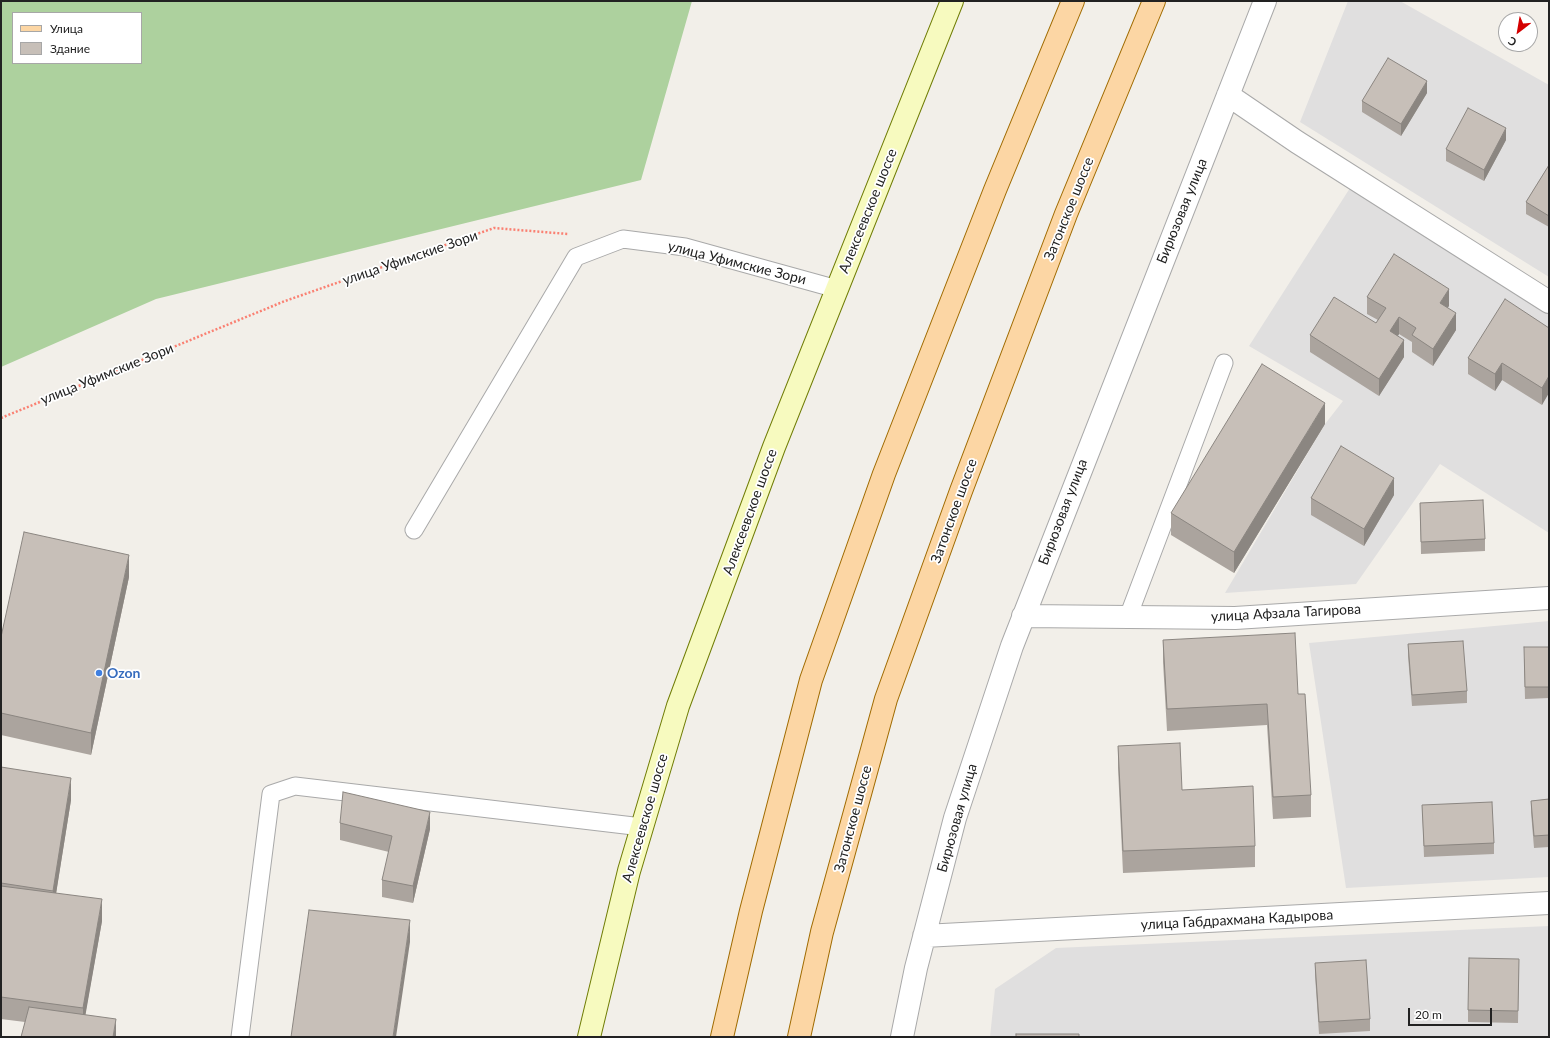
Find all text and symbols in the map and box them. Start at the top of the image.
legend [12,12,142,64]
north arrow [1498,12,1538,52]
text: Улица [50,21,83,36]
text: С [1506,34,1519,49]
text: Здание [50,41,90,56]
street label: Алексеевское шоссе [835,146,901,276]
street label: Затонское шоссе [1041,155,1097,263]
street label: Бирюзовая улица [1153,156,1211,266]
street label: улица Уфимские Зори [340,227,480,289]
street label: улица Уфимские Зори [666,238,808,288]
street label: улица Уфимские Зори [38,340,176,408]
street label: Алексеевское шоссе [719,447,781,577]
street label: Затонское шоссе [927,457,981,565]
street label: Бирюзовая улица [1035,457,1091,567]
street label: улица Афзала Тагирова [1211,601,1361,625]
place label: Ozon [107,665,140,681]
marker: Ozon [94,668,104,678]
street label: Алексеевское шоссе [619,752,671,884]
street label: Бирюзовая улица [933,762,981,874]
street label: Затонское шоссе [831,764,875,874]
street label: улица Габдрахмана Кадырова [1140,907,1334,933]
scale bar [1410,1000,1494,1026]
text: 20 m [1415,1007,1442,1022]

